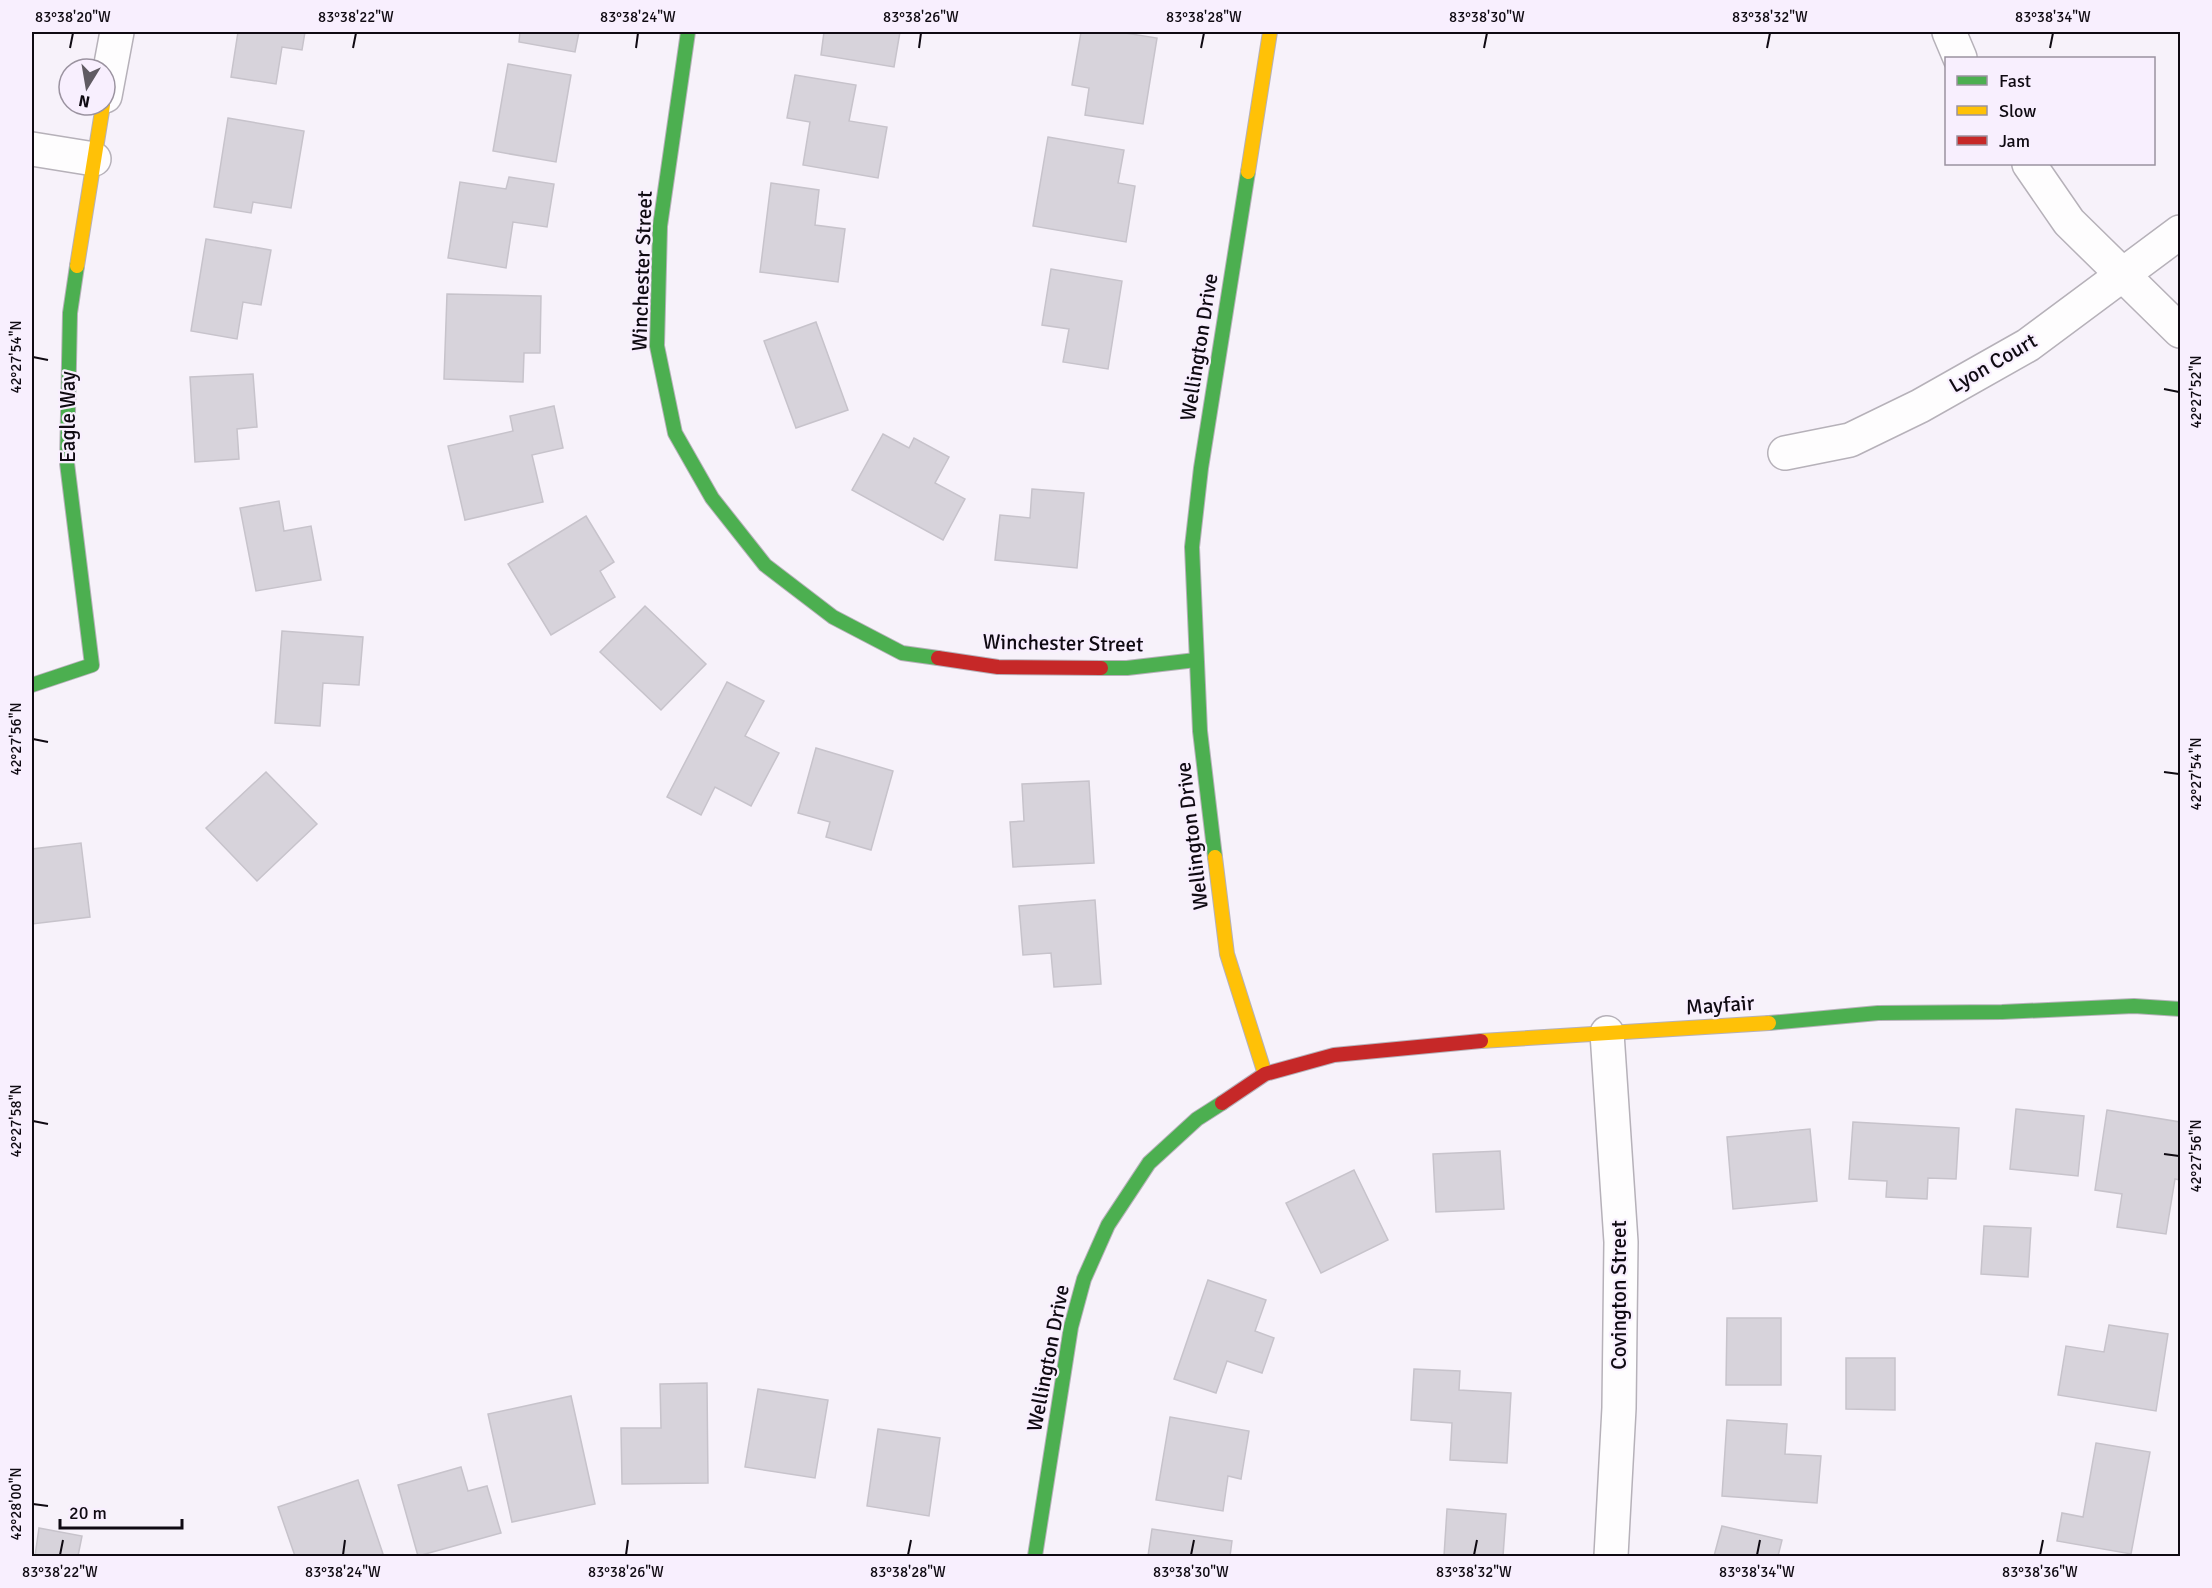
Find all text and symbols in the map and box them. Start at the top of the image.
text: 83°38'20"W [35,8,111,26]
text: 83°38'22"W [318,8,394,26]
text: 83°38'24"W [600,8,676,26]
text: 83°38'26"W [883,8,959,26]
text: 83°38'28"W [1166,8,1242,26]
text: 83°38'30"W [1449,8,1525,26]
text: 83°38'32"W [1732,8,1808,26]
text: 83°38'34"W [2015,8,2091,26]
north arrow [57,57,117,117]
legend [1945,57,2155,165]
text: Fast [1999,70,2031,92]
text: N [77,90,92,112]
text: Slow [1999,100,2036,122]
text: Jam [1999,130,2030,152]
street label: Winchester Street [626,190,658,352]
street label: Wellington Drive [1175,271,1223,423]
text: 42°27'54"N [7,320,25,394]
street label: Lyon Court [1945,327,2041,399]
text: 42°27'52"N [2187,355,2205,429]
street label: Eagle Way [55,371,81,463]
street label: Winchester Street [982,629,1144,657]
text: 42°27'56"N [7,702,25,776]
text: 42°27'54"N [2187,737,2205,811]
street label: Wellington Drive [1170,761,1214,911]
street label: Mayfair [1685,990,1755,1020]
text: 42°27'58"N [7,1084,25,1158]
text: 42°27'56"N [2187,1119,2205,1193]
street label: Covington Street [1606,1220,1632,1370]
street label: Wellington Drive [1021,1282,1075,1434]
text: 42°28'00"N [7,1467,25,1541]
scale bar [60,1492,182,1530]
text: 20 m [69,1502,107,1524]
text: 83°38'22"W [22,1563,98,1581]
text: 83°38'24"W [305,1563,381,1581]
text: 83°38'26"W [588,1563,664,1581]
text: 83°38'28"W [870,1563,946,1581]
text: 83°38'30"W [1153,1563,1229,1581]
text: 83°38'32"W [1436,1563,1512,1581]
text: 83°38'34"W [1719,1563,1795,1581]
text: 83°38'36"W [2002,1563,2078,1581]

